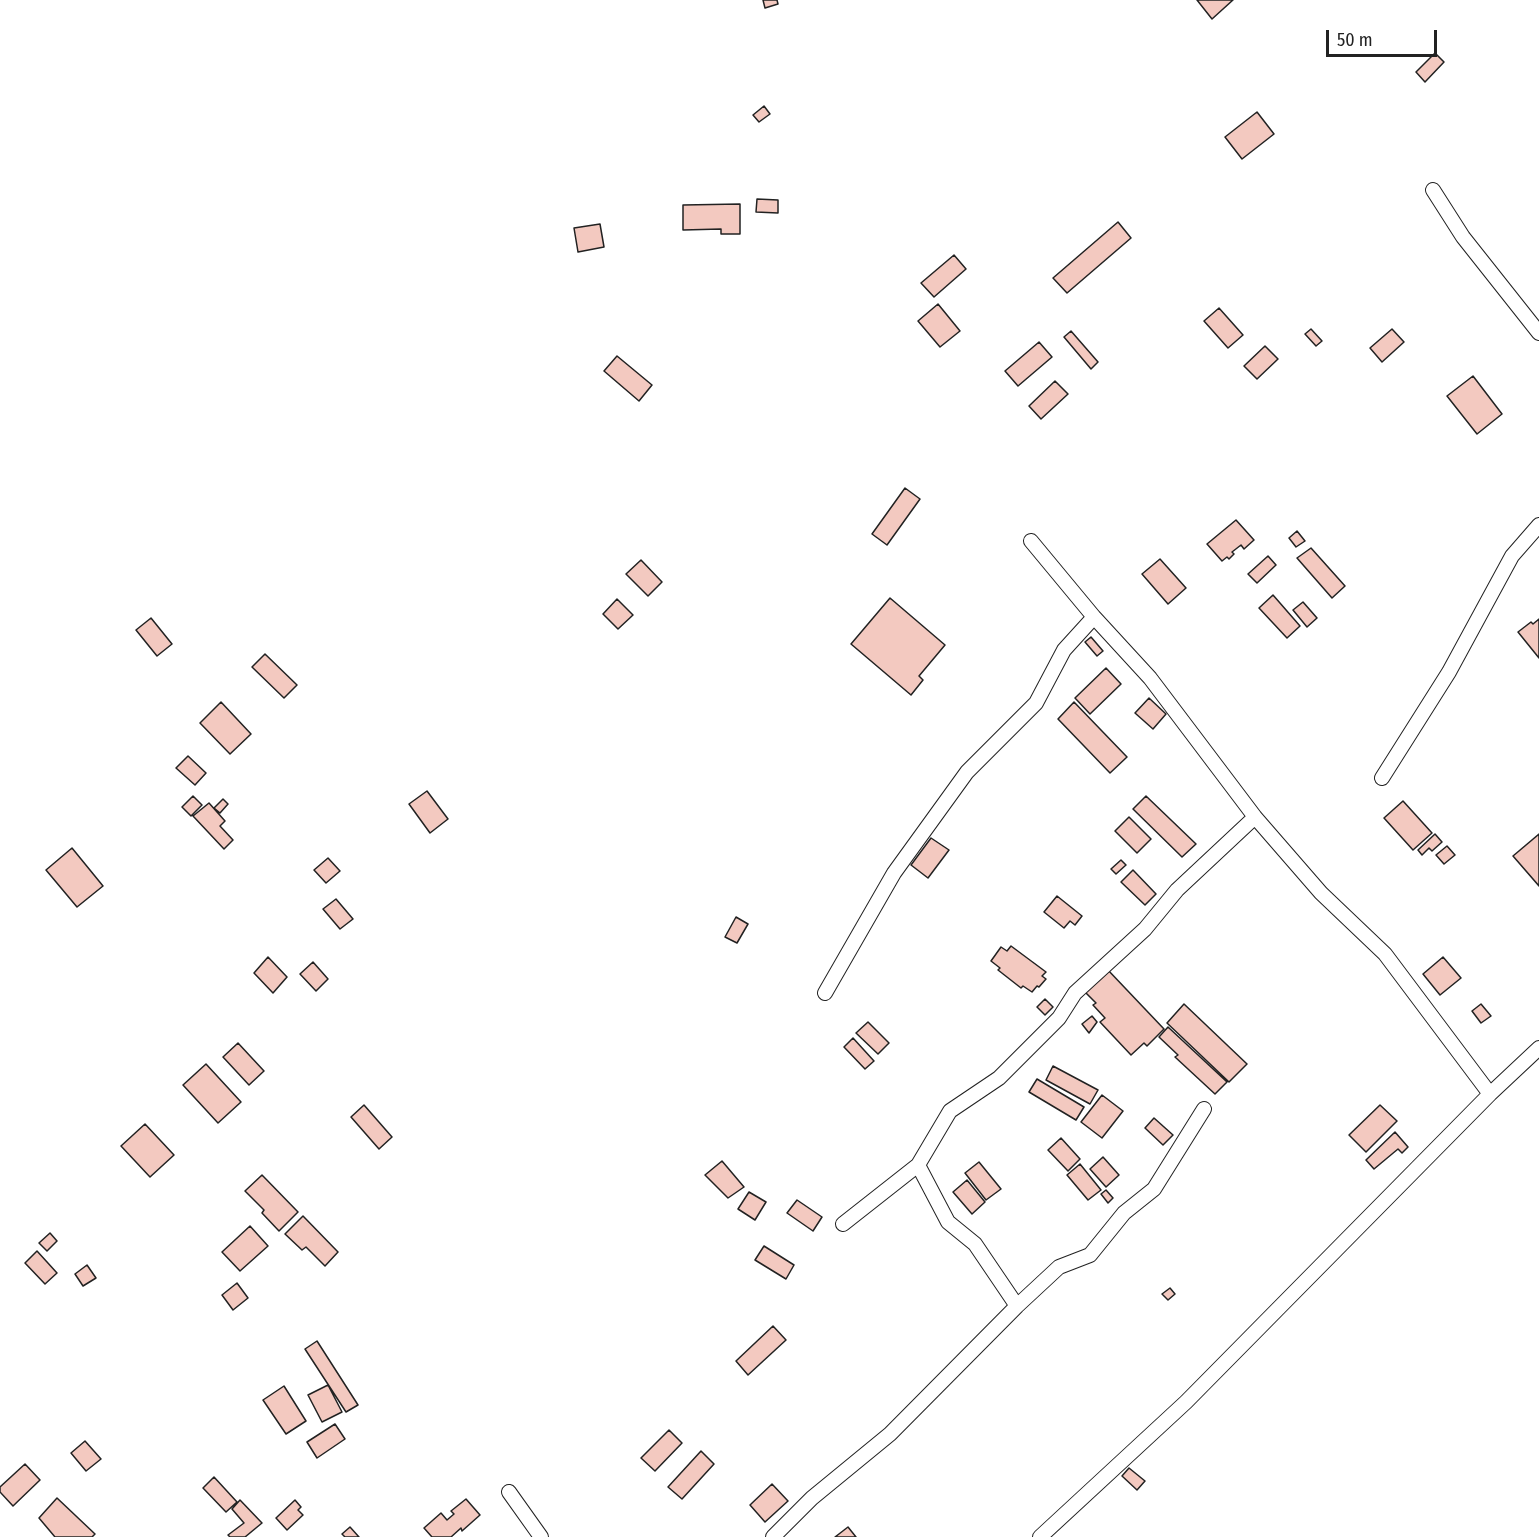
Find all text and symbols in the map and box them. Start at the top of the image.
scale bar [1329,18,1440,56]
text: 50 m [1337,29,1373,51]

